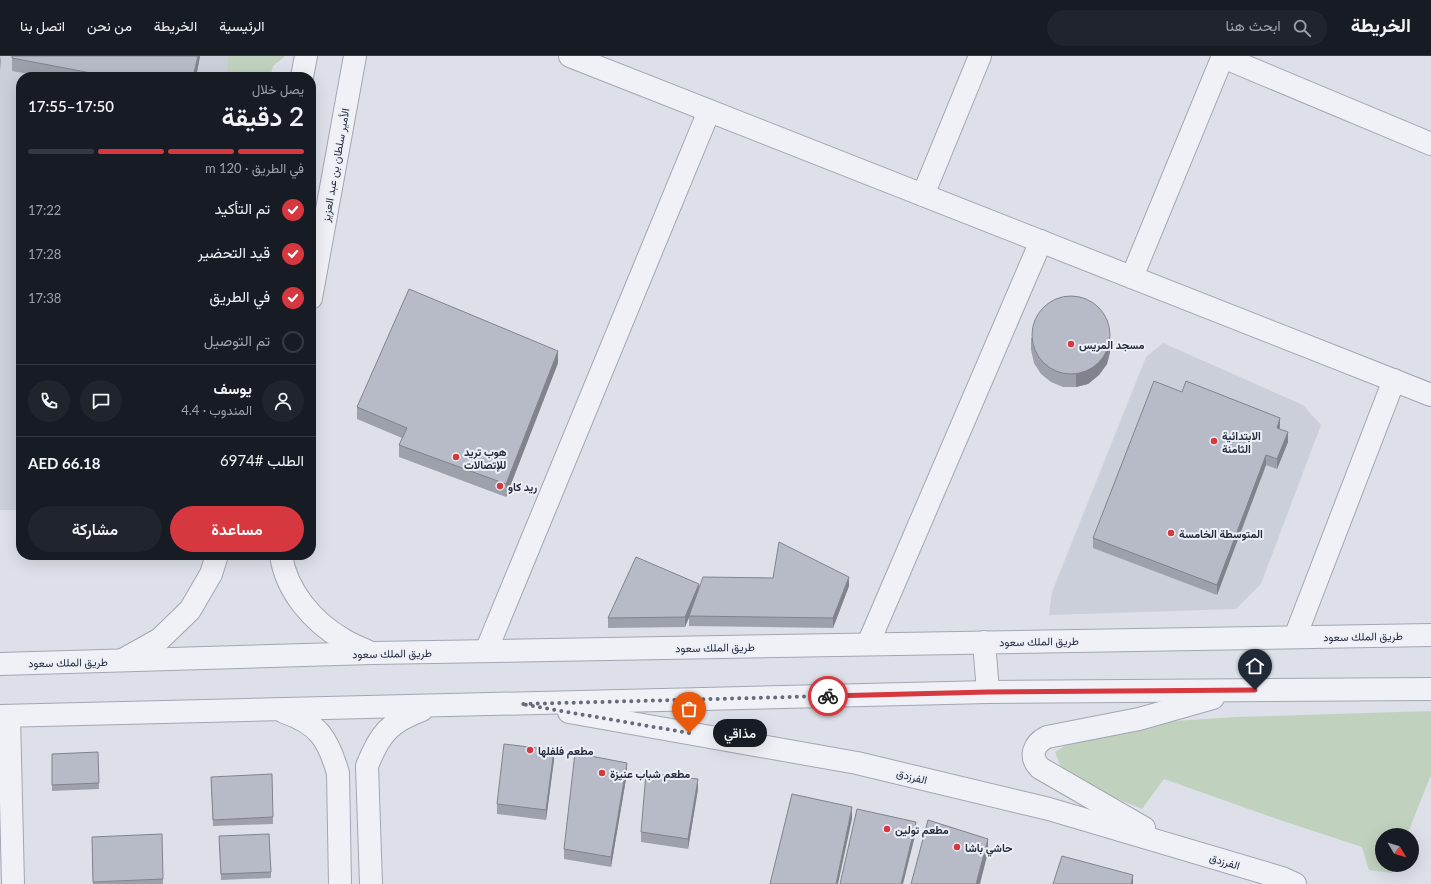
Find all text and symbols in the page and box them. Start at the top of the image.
search box [1047,10,1327,46]
text: الخريطة [1351,13,1411,36]
text: ابحث هنا [1226,16,1281,34]
text: اتصل بنا [20,17,65,34]
text: من نحن [87,17,132,34]
text: الخريطة [154,17,197,34]
text: الرئيسية [219,17,264,34]
icon: search [1291,17,1313,39]
text: يصل خلال [252,81,304,97]
text: 17:50–17:55 [28,97,114,115]
text: 2 دقيقة [221,100,304,132]
street label: الأمير سلطان بن عبد العزيز [318,107,352,224]
text: في الطريق · 120 m [205,160,304,176]
text: تم التأكيد [215,199,270,217]
icon: check [282,199,304,221]
text: 17:22 [28,202,61,218]
text: قيد التحضير [198,243,270,261]
icon: check [282,243,304,265]
text: 17:28 [28,246,61,262]
text: في الطريق [210,287,270,305]
icon: check [282,287,304,309]
text: 17:38 [28,290,61,306]
text: تم التوصيل [204,331,270,349]
place label: مسجد المريس [1079,338,1144,352]
marker: مسجد المريس [1066,339,1076,349]
text: يوسف [214,379,252,397]
button: phone [28,380,70,422]
button: chat [80,380,122,422]
button: person [262,380,304,422]
text: المندوب · 4.4 [181,402,252,418]
place label: الابتدائية الثامنة [1222,429,1261,455]
marker: الابتدائية الثامنة [1209,436,1219,446]
place label: هوب تريد للإتصالات [464,445,507,472]
text: الطلب #6974 [220,451,304,469]
marker: هوب تريد للإتصالات [451,452,461,462]
text: AED 66.18 [28,454,100,472]
place label: ريد كاو [508,480,537,494]
marker: ريد كاو [495,481,505,491]
button: مشاركة [28,506,162,552]
button: مساعدة [170,506,304,552]
place label: المتوسطة الخامسة [1179,527,1263,541]
marker: المتوسطة الخامسة [1166,528,1176,538]
street label: طريق الملك سعود [1323,629,1403,644]
street label: طريق الملك سعود [999,634,1079,649]
street label: طريق الملك سعود [675,640,755,655]
street label: طريق الملك سعود [352,646,432,661]
pin [1238,649,1272,690]
street label: طريق الملك سعود [28,655,108,670]
icon: home [1244,655,1266,677]
courier [808,676,848,716]
icon: bike [817,685,839,707]
pin [672,692,706,733]
icon: bag [678,698,700,720]
callout: مذاقي [713,719,767,747]
text: مذاقي [724,725,756,741]
place label: مطعم فلفلها [538,744,594,759]
marker: مطعم فلفلها [525,745,535,755]
street label: الفرزدق [895,766,929,787]
place label: مطعم شباب عنيزة [610,767,690,782]
marker: مطعم شباب عنيزة [597,768,607,778]
place label: مطعم تولين [895,823,949,838]
marker: مطعم تولين [882,824,892,834]
north arrow [1375,828,1419,872]
map controls [1375,828,1419,872]
place label: حاشي باشا [965,841,1013,857]
marker: حاشي باشا [952,842,962,852]
street label: الفرزدق [1208,850,1242,873]

